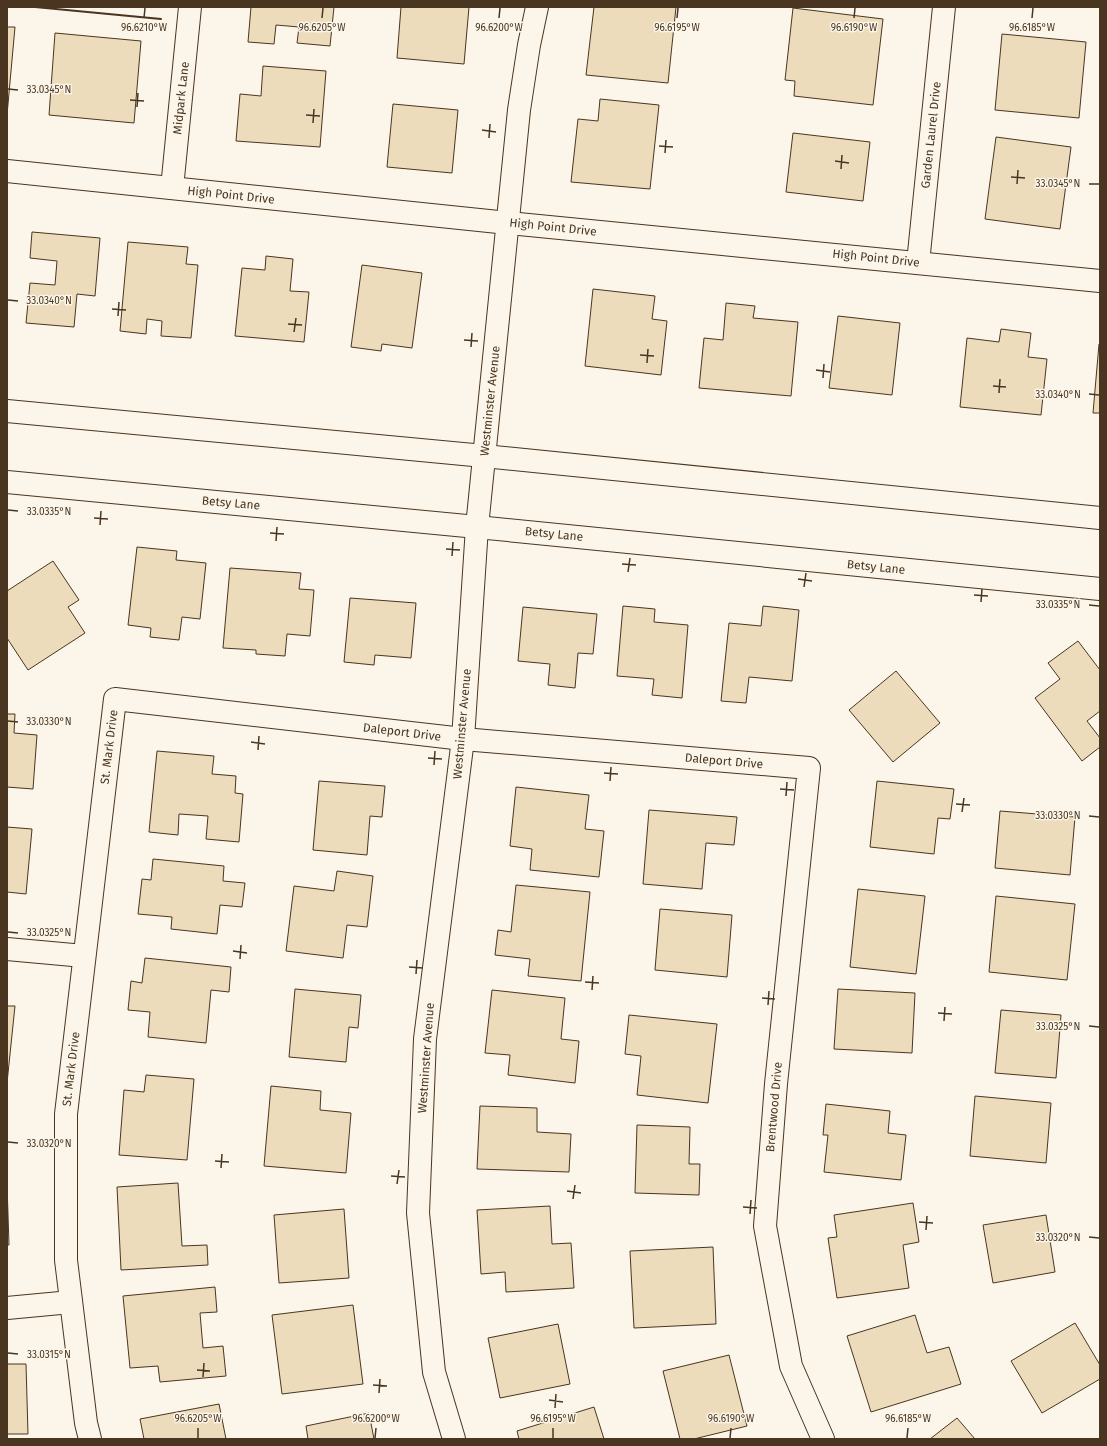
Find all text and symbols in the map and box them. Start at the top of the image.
text: 96.6210°W [121,22,168,34]
text: 96.6205°W [298,22,346,34]
text: 96.6200°W [475,22,524,34]
text: 96.6195°W [654,22,701,34]
text: 96.6190°W [831,22,878,34]
text: 96.6185°W [1009,22,1056,34]
street label: Midpark Lane [170,61,192,135]
street label: Garden Laurel Drive [918,81,944,189]
text: 33.0345°N [27,84,71,96]
text: 33.0345°N [1036,178,1080,190]
street label: High Point Drive [187,183,275,207]
street label: High Point Drive [509,215,597,239]
street label: High Point Drive [832,246,920,270]
text: 33.0340°N [26,295,72,307]
street label: Westminster Avenue [477,345,503,457]
text: 33.0340°N [1035,389,1081,401]
street label: Betsy Lane [201,493,261,513]
text: 33.0335°N [27,506,71,518]
street label: Betsy Lane [524,524,584,544]
street label: Betsy Lane [846,557,906,577]
text: 33.0335°N [1036,599,1080,611]
street label: Westminster Avenue [450,668,474,780]
street label: St. Mark Drive [97,709,121,785]
text: 33.0330°N [26,716,72,728]
street label: Daleport Drive [362,720,442,744]
street label: Daleport Drive [684,751,764,771]
text: 33.0330°N [1035,810,1081,822]
text: 33.0325°N [27,927,71,939]
street label: Westminster Avenue [415,1002,437,1114]
text: 33.0325°N [1036,1021,1080,1033]
street label: St. Mark Drive [59,1031,83,1107]
street label: Brentwood Drive [763,1061,785,1153]
text: 33.0320°N [26,1138,72,1150]
text: 33.0320°N [1035,1232,1081,1244]
text: 33.0315°N [27,1349,71,1361]
text: 96.6205°W [174,1413,222,1425]
text: 96.6200°W [352,1413,401,1425]
text: 96.6195°W [530,1413,577,1425]
text: 96.6190°W [708,1413,755,1425]
text: 96.6185°W [885,1413,932,1425]

